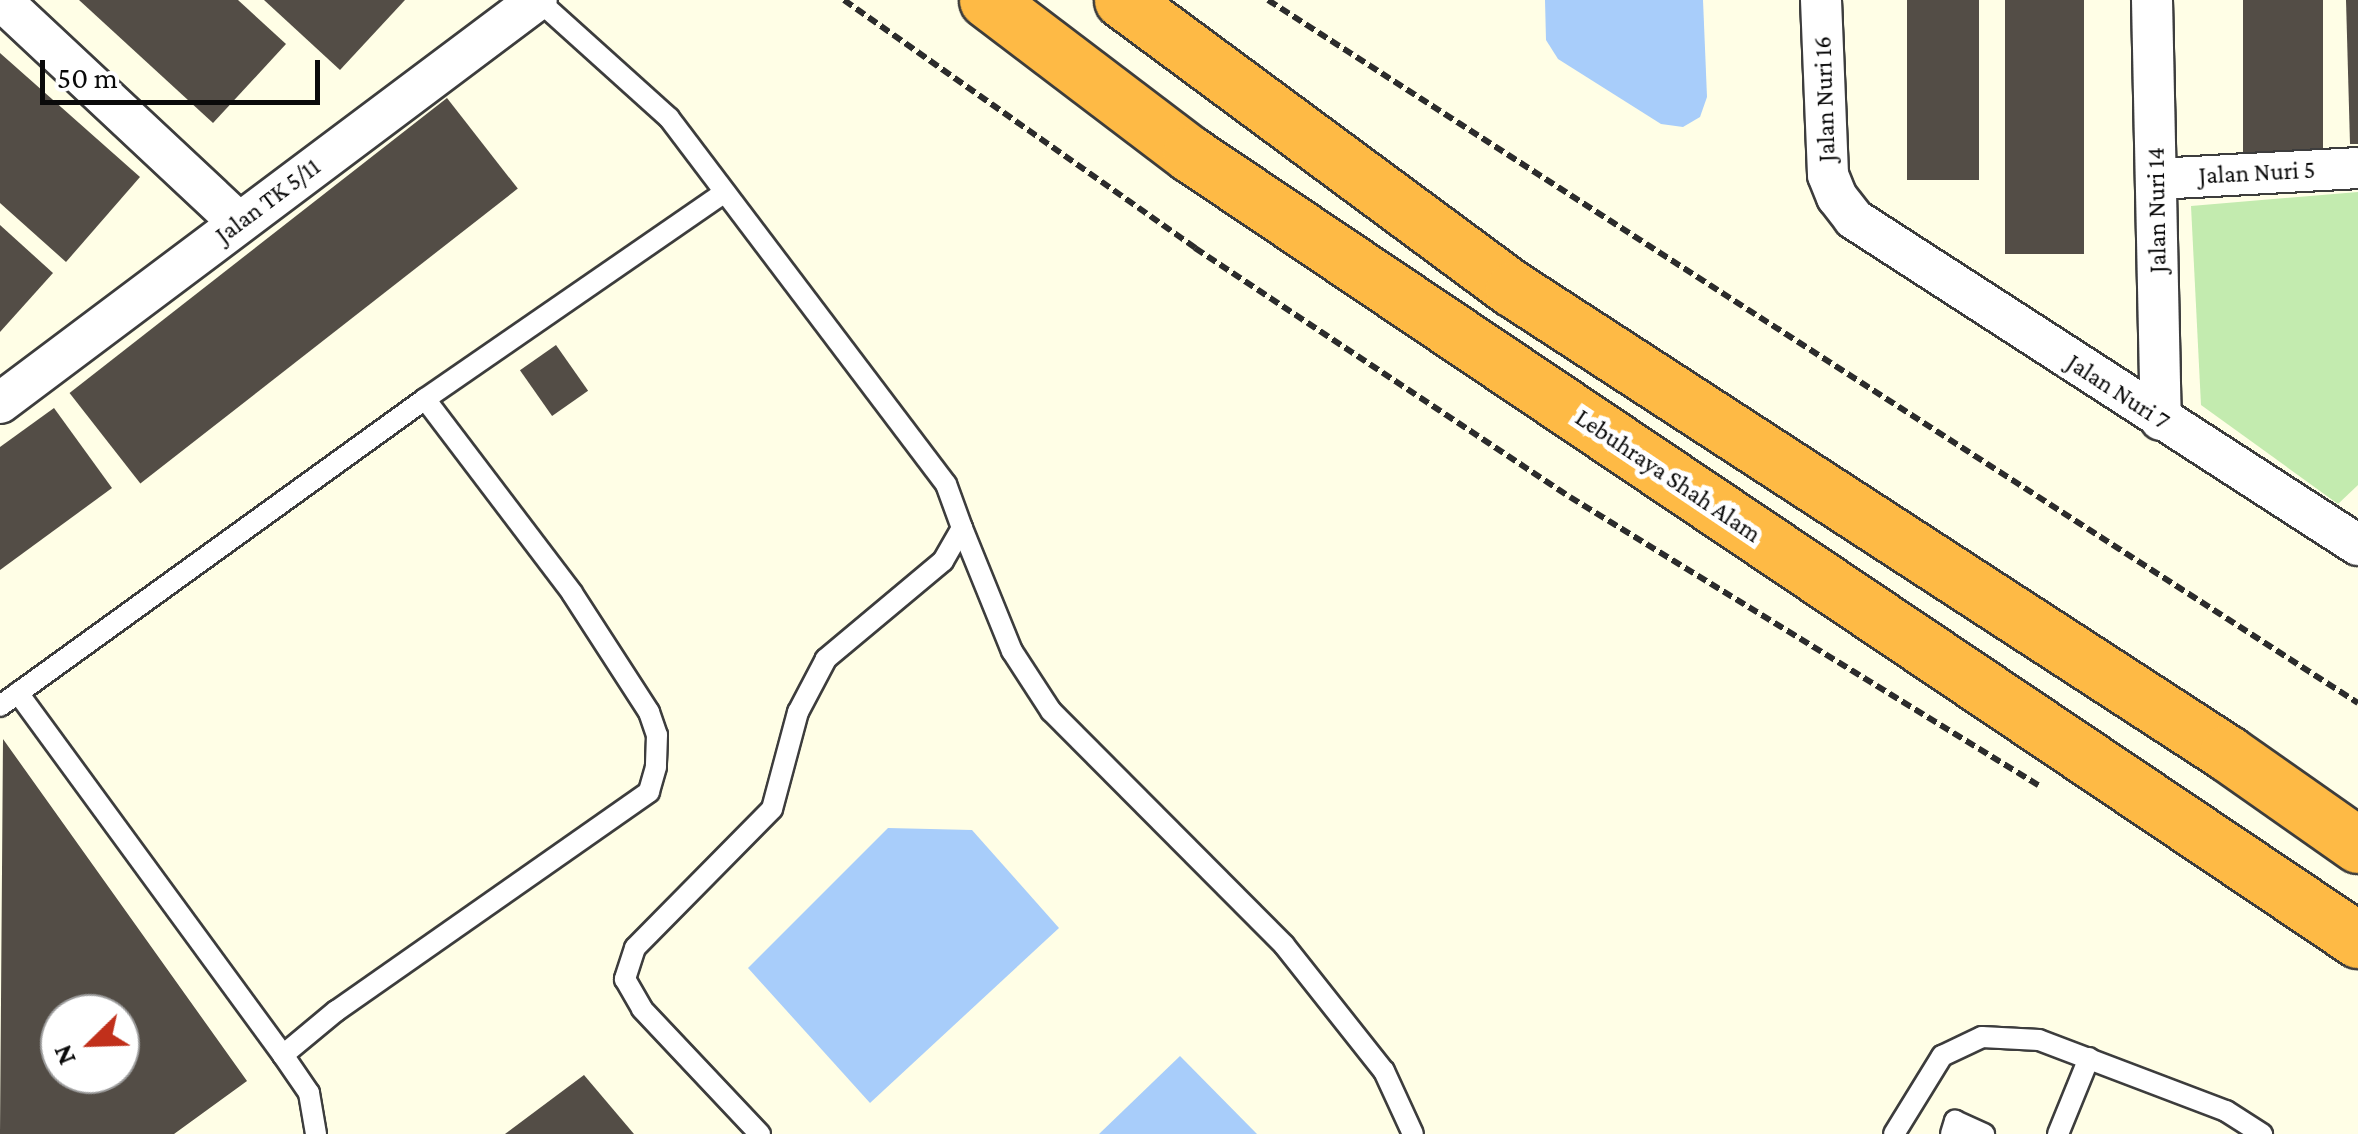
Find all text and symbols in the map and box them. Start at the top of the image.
street label: Jalan Nuri 16 [1808,36,1842,162]
scale bar [45,40,325,102]
text: 50 m [57,61,118,94]
street label: Jalan Nuri 14 [2141,147,2173,273]
street label: Jalan TK 5/11 [210,152,326,250]
street label: Jalan Nuri 5 [2198,155,2316,191]
street label: Jalan Nuri 7 [2061,348,2175,436]
street label: Lebuhraya Shah Alam [1569,403,1767,549]
north arrow [40,994,140,1094]
text: N [46,1040,82,1070]

